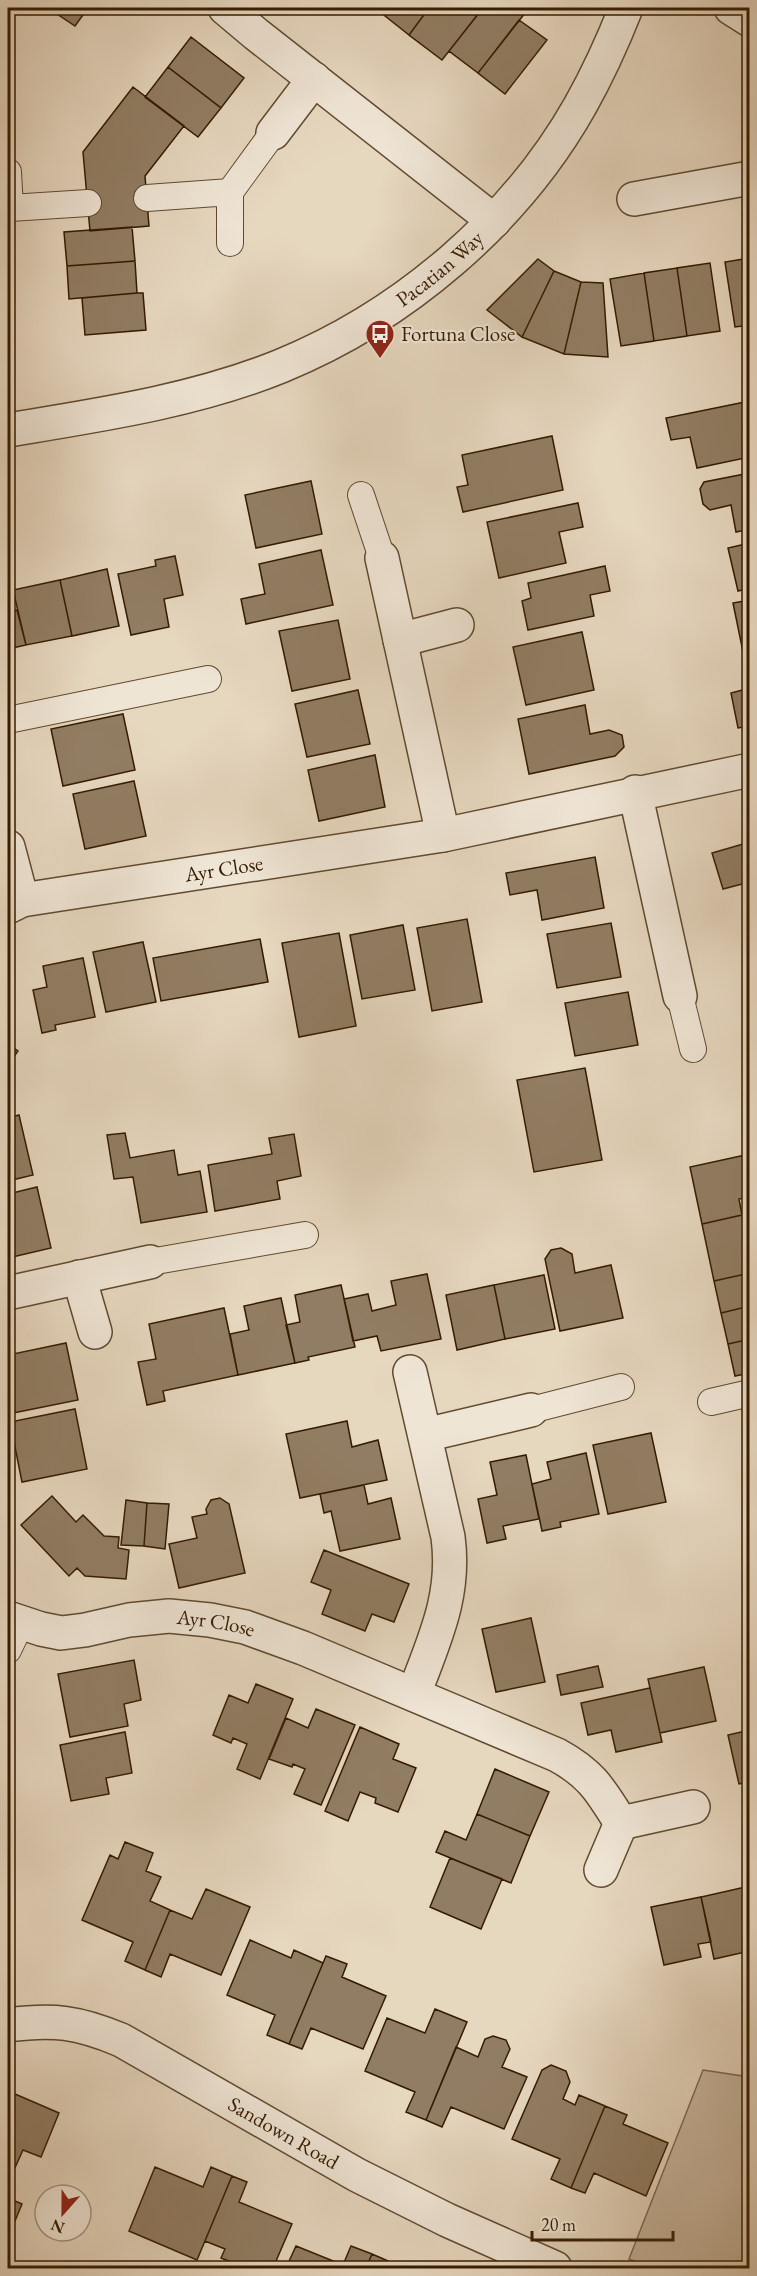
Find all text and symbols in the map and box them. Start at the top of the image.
street label: Pacatian Way [390,224,489,312]
bus stop icon: Fortuna Close [364,318,396,360]
place label: Fortuna Close [401,320,515,347]
street label: Ayr Close [182,849,265,888]
street label: Ayr Close [175,1603,259,1643]
street label: Sandown Road [223,2090,344,2175]
north arrow [33,2183,93,2243]
scale bar [532,2204,673,2242]
text: 20 m [541,2213,576,2236]
text: N [48,2214,68,2239]

